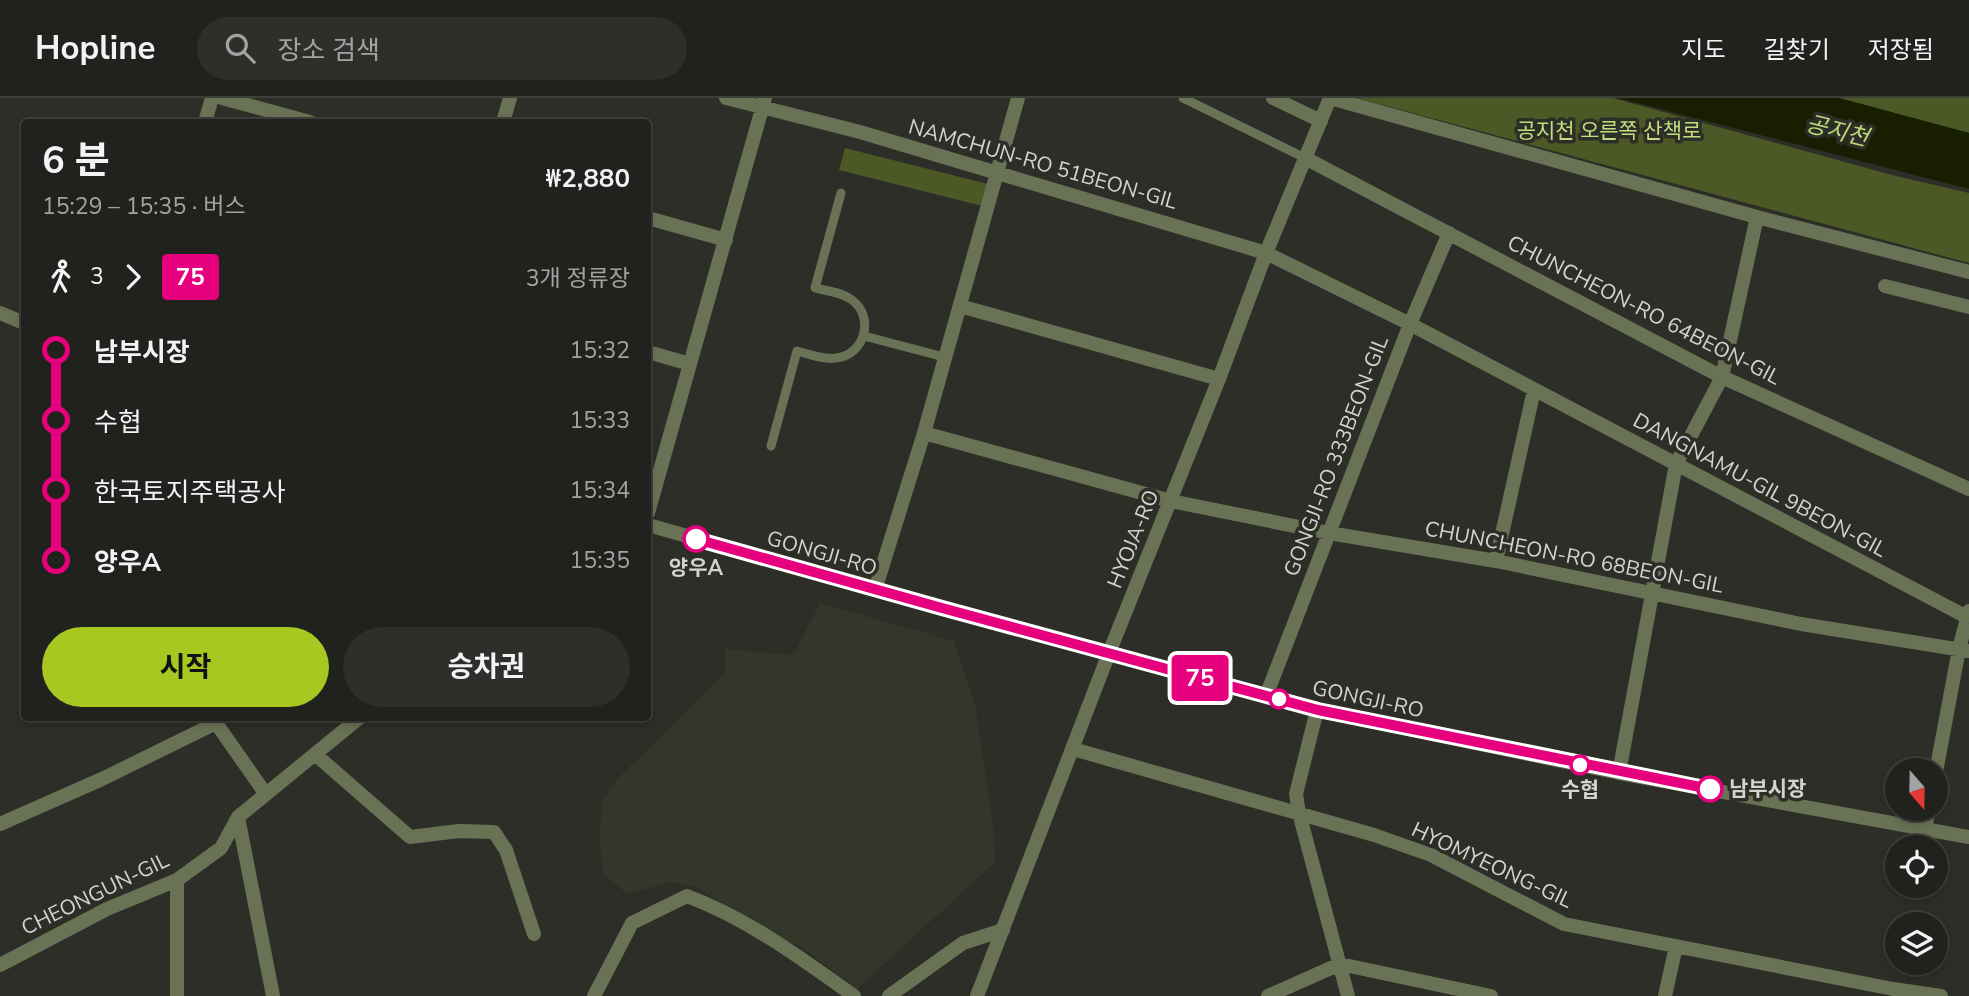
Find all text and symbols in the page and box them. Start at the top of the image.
search box [197,17,687,80]
text: Hopline [35,26,155,71]
icon: search [221,29,259,67]
text: 장소 검색 [277,33,380,68]
text: 지도 [1681,34,1726,66]
text: 길찾기 [1764,34,1830,66]
text: 저장됨 [1868,34,1934,66]
water label: 공지천 [1802,108,1874,154]
street label: NAMCHUN-RO 51BEON-GIL [905,112,1181,216]
park label: 공지천 오른쪽 산책로 [1517,117,1701,145]
text: 6 분 [42,135,110,186]
text: ₩2,880 [546,161,630,196]
text: 15:29 – 15:35 · 버스 [42,191,246,222]
street label: CHUNCHEON-RO 64BEON-GIL [1502,229,1786,392]
icon: walk [42,258,80,296]
icon: forward [114,258,152,296]
text: 3 [90,261,104,292]
text: 75 [176,261,205,293]
text: 3개 정류장 [526,263,630,294]
street label: GONGJI-RO 333BEON-GIL [1277,331,1395,580]
text: 남부시장 [94,335,190,370]
text: 15:32 [570,335,630,366]
text: 수협 [94,405,142,440]
text: 15:33 [570,405,630,436]
street label: DANGNAMU-GIL 9BEON-GIL [1628,406,1892,564]
text: 한국토지주택공사 [94,475,285,510]
text: 15:34 [570,475,630,506]
street label: HYOJA-RO [1101,486,1165,592]
street label: CHUNCHEON-RO 68BEON-GIL [1422,514,1726,600]
street label: GONGJI-RO [764,524,880,582]
marker: 양우A [683,526,709,552]
text: 양우A [94,545,161,580]
text: 15:35 [570,545,630,576]
place label: 양우A [669,554,724,582]
button: 시작 [42,627,329,707]
button: 승차권 [343,627,630,707]
line badge: 75 [1168,655,1232,701]
text: 75 [1186,662,1214,694]
street label: GONGJI-RO [1310,674,1426,724]
unlabelled marker [1269,689,1289,709]
marker: 수협 [1570,755,1590,775]
north arrow [1885,758,1948,821]
map controls [1885,758,1948,975]
place label: 남부시장 [1729,775,1806,803]
place label: 수협 [1561,776,1599,804]
marker: 남부시장 [1697,776,1723,802]
street label: HYOMYEONG-GIL [1407,815,1578,915]
button: locate [1885,835,1948,898]
street label: CHEONGUN-GIL [17,846,174,942]
button: layers [1885,912,1948,975]

